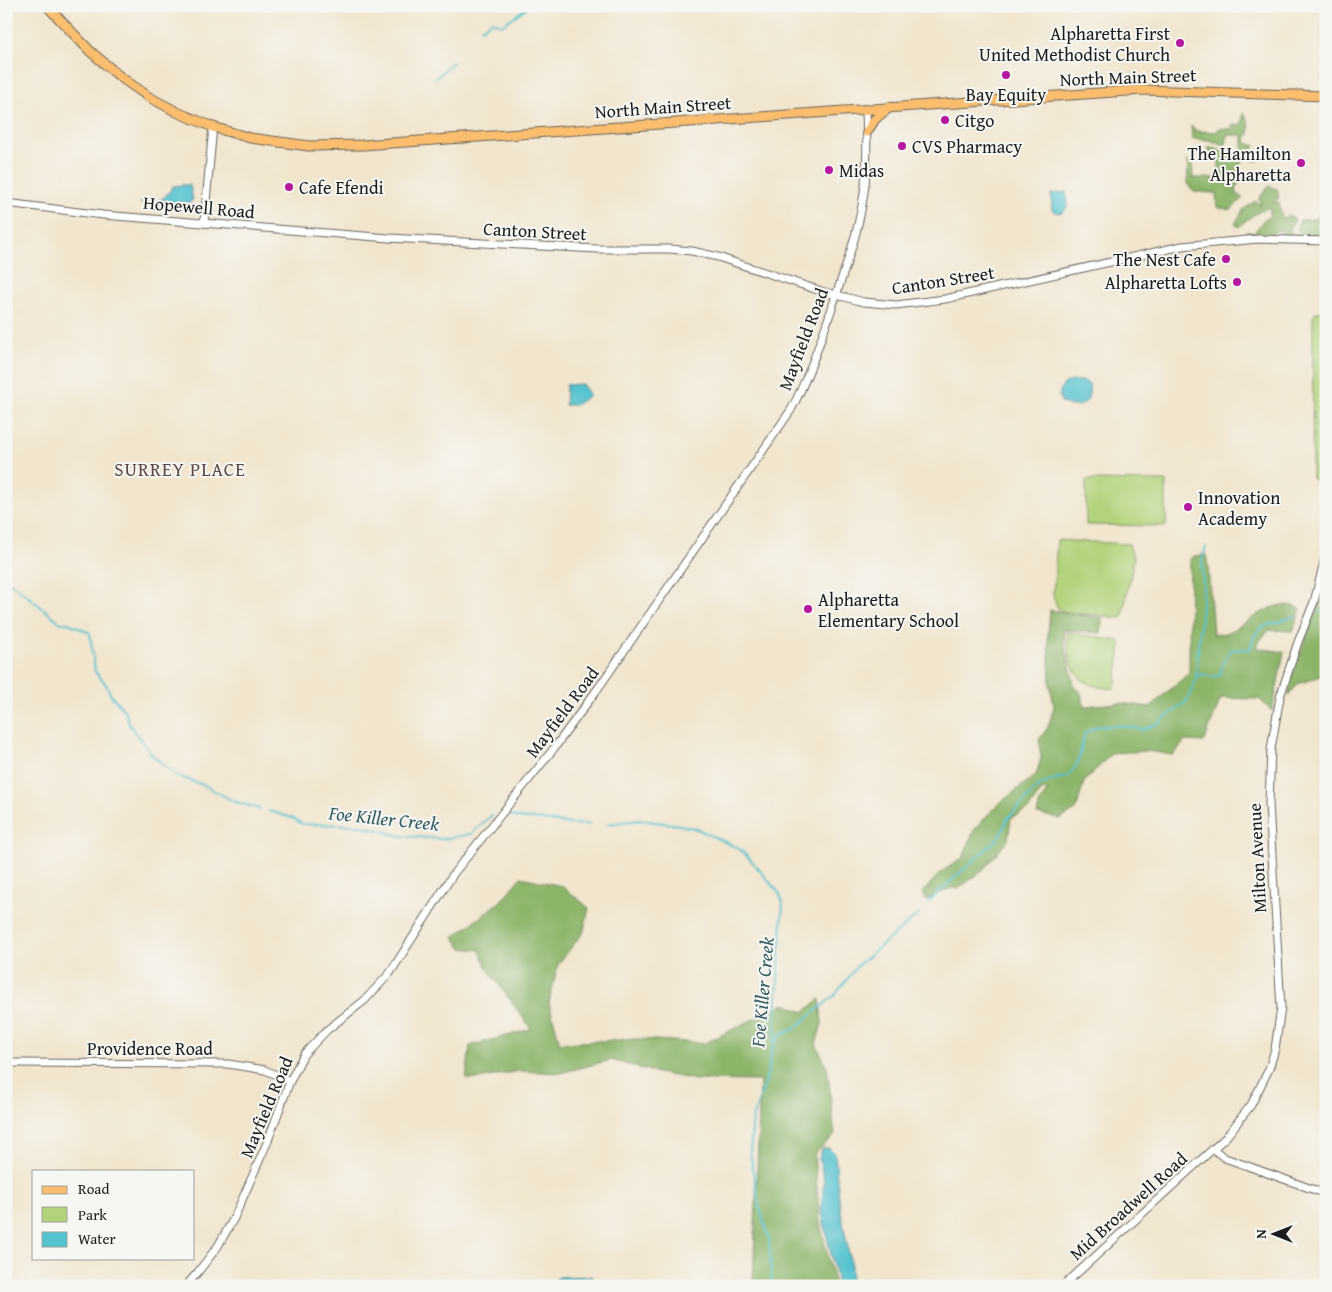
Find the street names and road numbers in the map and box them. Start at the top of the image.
street label: North Main Street [1059,61,1197,93]
street label: North Main Street [594,89,733,125]
street label: Hopewell Road [142,189,256,225]
street label: Canton Street [483,215,588,247]
street label: Canton Street [890,258,997,301]
street label: Mayfield Road [771,283,835,394]
street label: Mayfield Road [519,661,605,763]
street label: Milton Avenue [1241,802,1273,914]
street label: Providence Road [87,1035,213,1062]
street label: Mayfield Road [233,1052,300,1162]
street label: Mid Broadwell Road [1063,1145,1193,1266]

